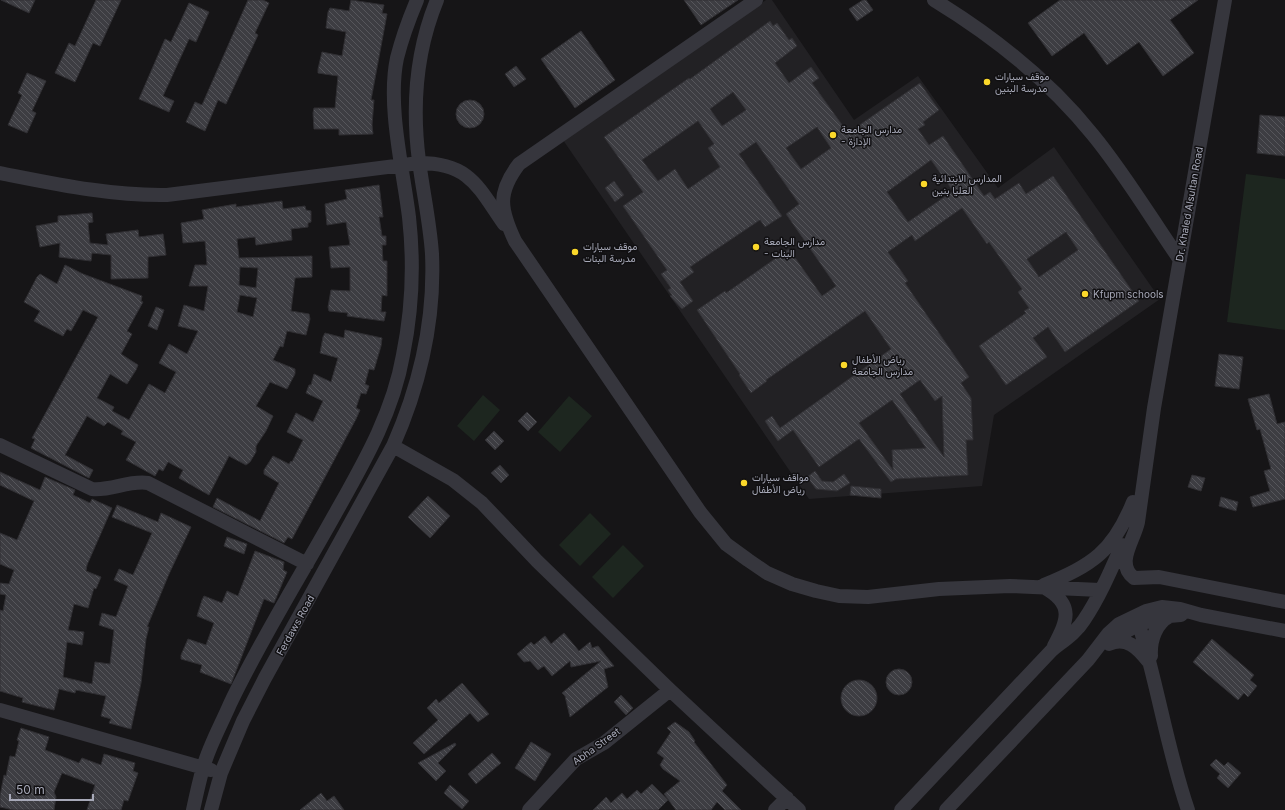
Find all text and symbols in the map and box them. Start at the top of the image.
place label: موقف سيارات مدرسة البنين [995,70,1049,95]
marker: موقف سيارات مدرسة البنين [982,77,992,87]
place label: مدارس الجامعة - الإدارة [841,123,902,148]
marker: مدارس الجامعة - الإدارة [828,130,838,140]
street label: Dr. Khaled Alsultan Road [1173,146,1205,262]
place label: المدارس الابتدائية العليا بنين [932,172,1002,197]
marker: المدارس الابتدائية العليا بنين [919,179,929,189]
place label: مدارس الجامعة - البنات [764,235,825,260]
place label: موقف سيارات مدرسة البنات [583,240,637,265]
marker: مدارس الجامعة - البنات [751,242,761,252]
marker: موقف سيارات مدرسة البنات [570,247,580,257]
place label: Kfupm schools [1093,288,1164,300]
marker: Kfupm schools [1080,289,1090,299]
place label: رياض الأطفال مدارس الجامعة [852,353,913,378]
marker: رياض الأطفال مدارس الجامعة [839,360,849,370]
place label: مواقف سيارات رياض الأطفال [752,471,809,496]
marker: مواقف سيارات رياض الأطفال [739,478,749,488]
street label: Ferdaws Road [273,593,317,657]
street label: Abha Street [570,724,623,767]
scale bar [10,776,93,802]
text: 50 m [16,782,45,797]

